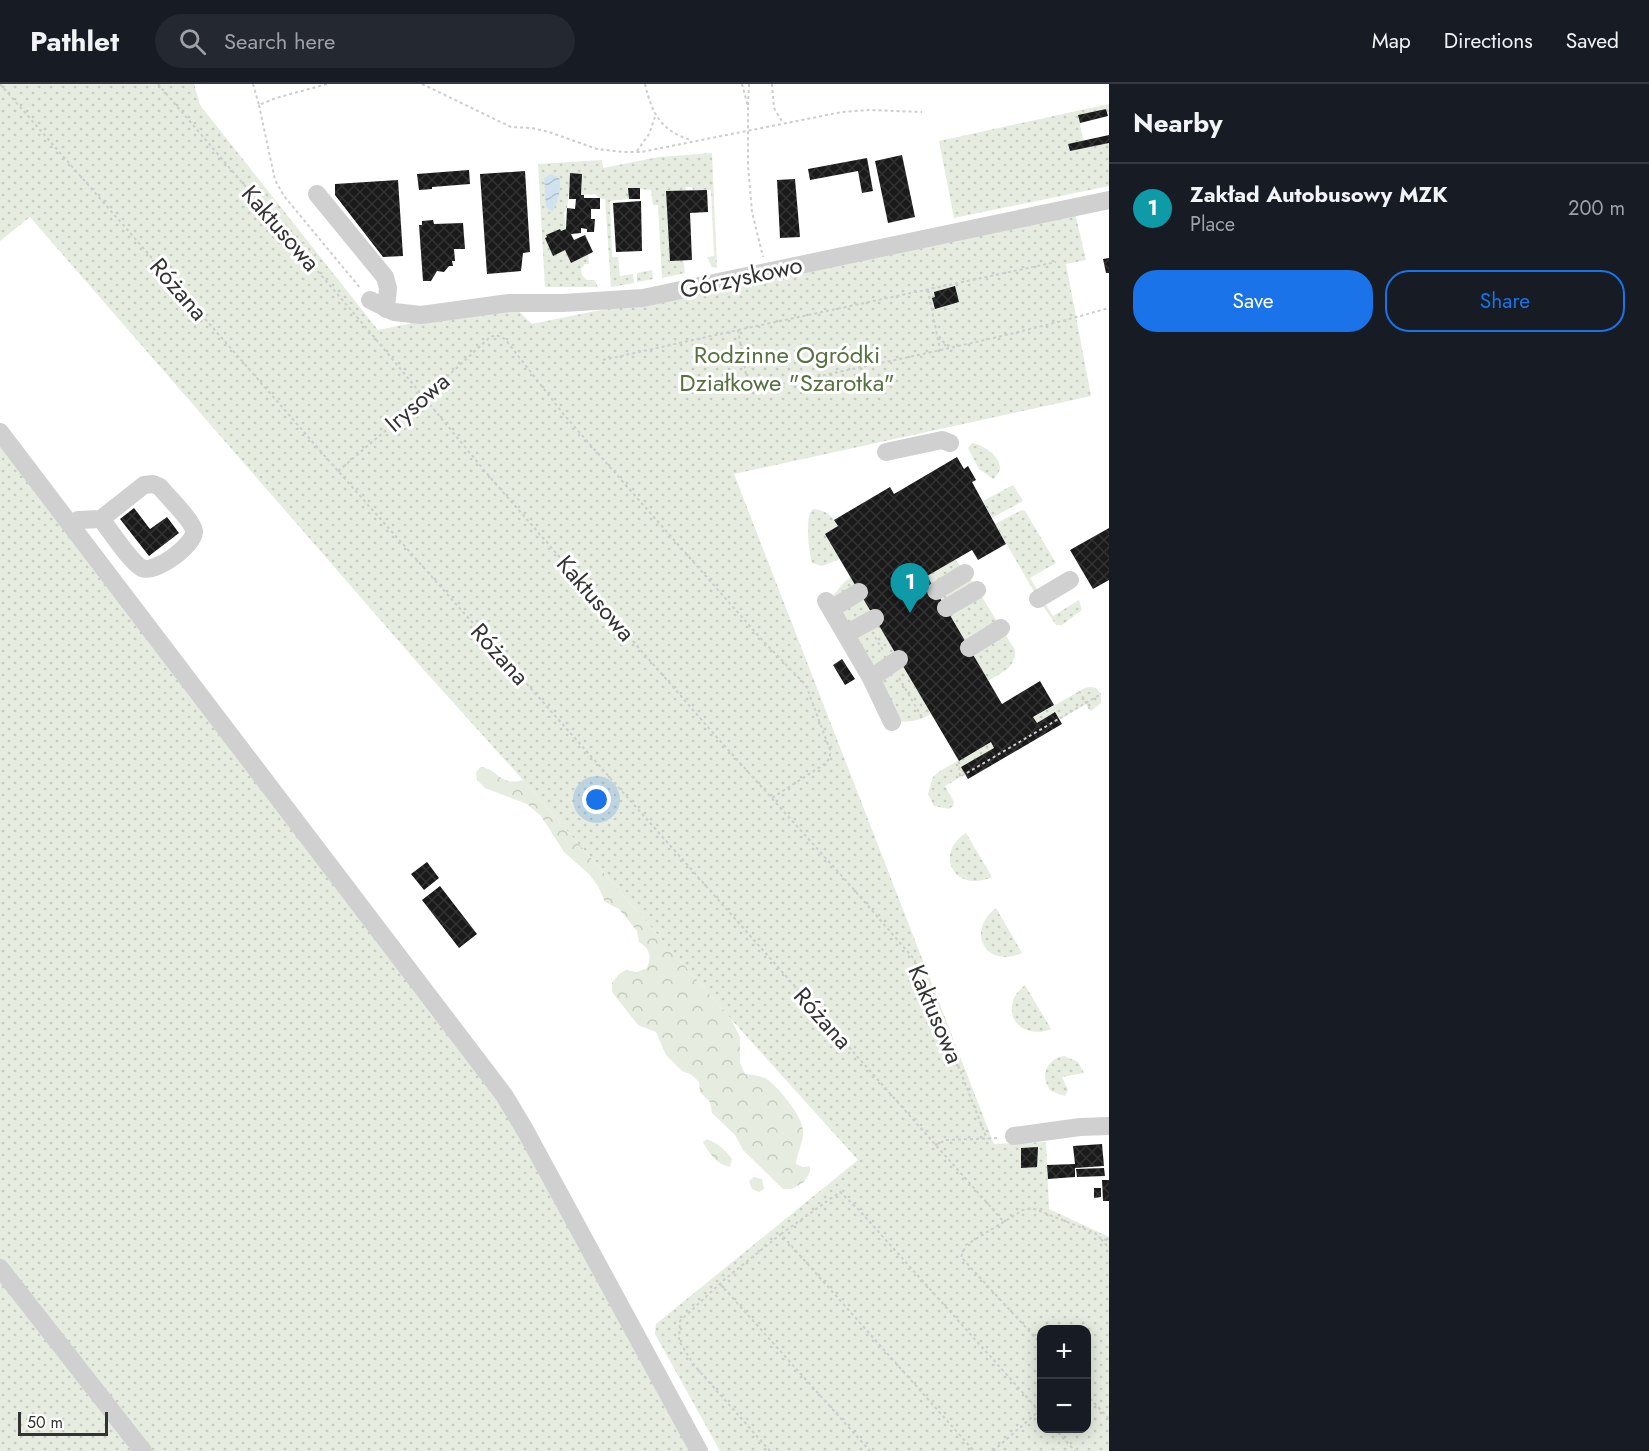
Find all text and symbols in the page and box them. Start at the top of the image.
search box [155,14,575,68]
text: Pathlet [30,21,119,62]
icon: search [176,25,209,58]
text: Search here [224,25,335,57]
text: Map [1372,26,1411,56]
text: Directions [1444,26,1533,56]
text: Saved [1566,26,1619,56]
text: Nearby [1133,104,1222,142]
street label: Kaktusowa [234,177,328,279]
text: Zakład Autobusowy MZK [1190,178,1448,210]
text: 1 [1147,194,1158,223]
text: 200 m [1568,194,1625,223]
text: Place [1190,210,1235,239]
street label: Górzyskowo [677,247,805,307]
street label: Różana [142,250,216,328]
button: Save [1133,270,1373,332]
button: Share [1385,270,1625,332]
park label: Rodzinne Ogródki Działkowe "Szarotka" [679,337,895,400]
street label: Irysowa [377,364,457,440]
street label: Kaktusowa [549,547,643,649]
pin: 1 [890,564,930,613]
street label: Różana [462,615,538,693]
your location [582,785,611,814]
street label: Kaktusowa [900,959,972,1069]
street label: Różana [785,979,861,1057]
map controls [1037,1325,1091,1433]
button: + [1037,1325,1091,1379]
button: − [1037,1379,1091,1433]
scale bar [18,1409,108,1436]
text: 50 m [27,1411,63,1434]

